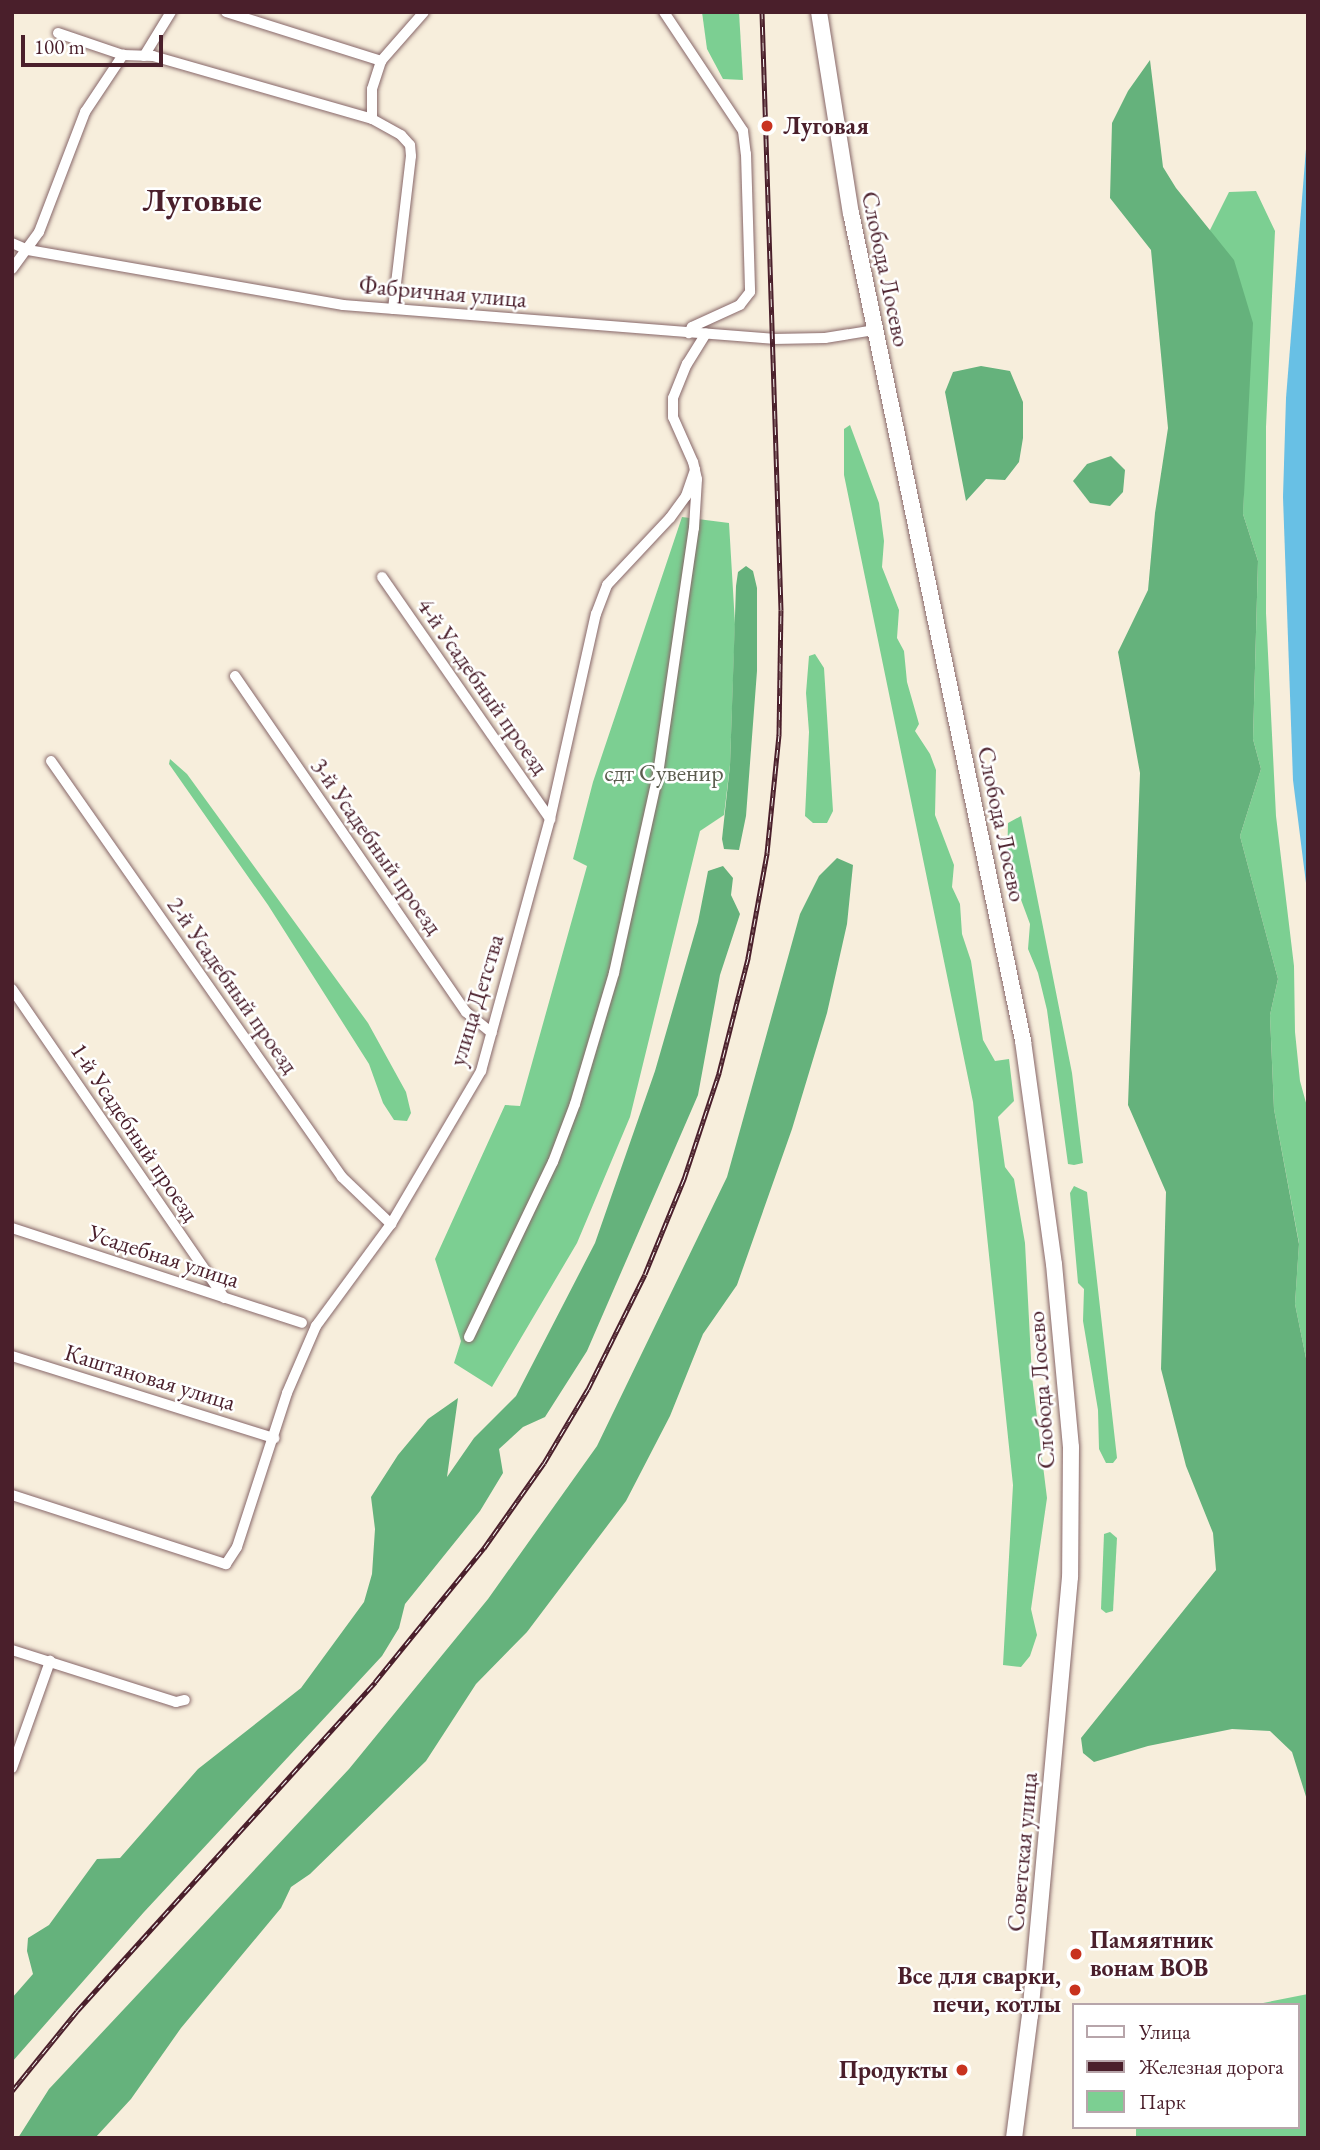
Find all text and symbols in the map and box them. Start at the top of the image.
scale bar [24,21,166,65]
text: 100 m [34,33,85,60]
place label: Луговая [783,112,869,140]
marker: Луговая [757,116,777,136]
district label: Луговые [142,181,262,219]
street label: Слобода Лосево [855,189,917,349]
street label: Фабричная улица [358,270,528,314]
street label: 4-й Усадебный проезд [411,592,555,780]
street label: Слобода Лосево [971,744,1033,904]
street label: 3-й Усадебный проезд [305,752,449,940]
park label: сдт Сувенир [604,759,724,787]
street label: 2-й Усадебный проезд [161,891,305,1079]
street label: улица Детства [442,931,510,1069]
street label: 1-й Усадебный проезд [65,1037,205,1227]
street label: Усадебная улица [85,1218,243,1294]
street label: Слобода Лосево [1021,1310,1061,1470]
street label: Каштановая улица [61,1337,239,1417]
street label: Советская улица [1001,1771,1043,1933]
place label: Памяятник вонам ВОВ [1090,1926,1213,1982]
marker: Памяятник вонам ВОВ [1068,1946,1084,1962]
place label: Все для сварки, печи, котлы [898,1962,1061,2018]
marker: Все для сварки, печи, котлы [1067,1982,1083,1998]
legend [1072,2003,1299,2129]
text: Улица [1139,2018,1191,2045]
text: Железная дорога [1139,2053,1284,2080]
place label: Продукты [839,2056,948,2084]
marker: Продукты [954,2062,970,2078]
text: Парк [1139,2088,1186,2115]

